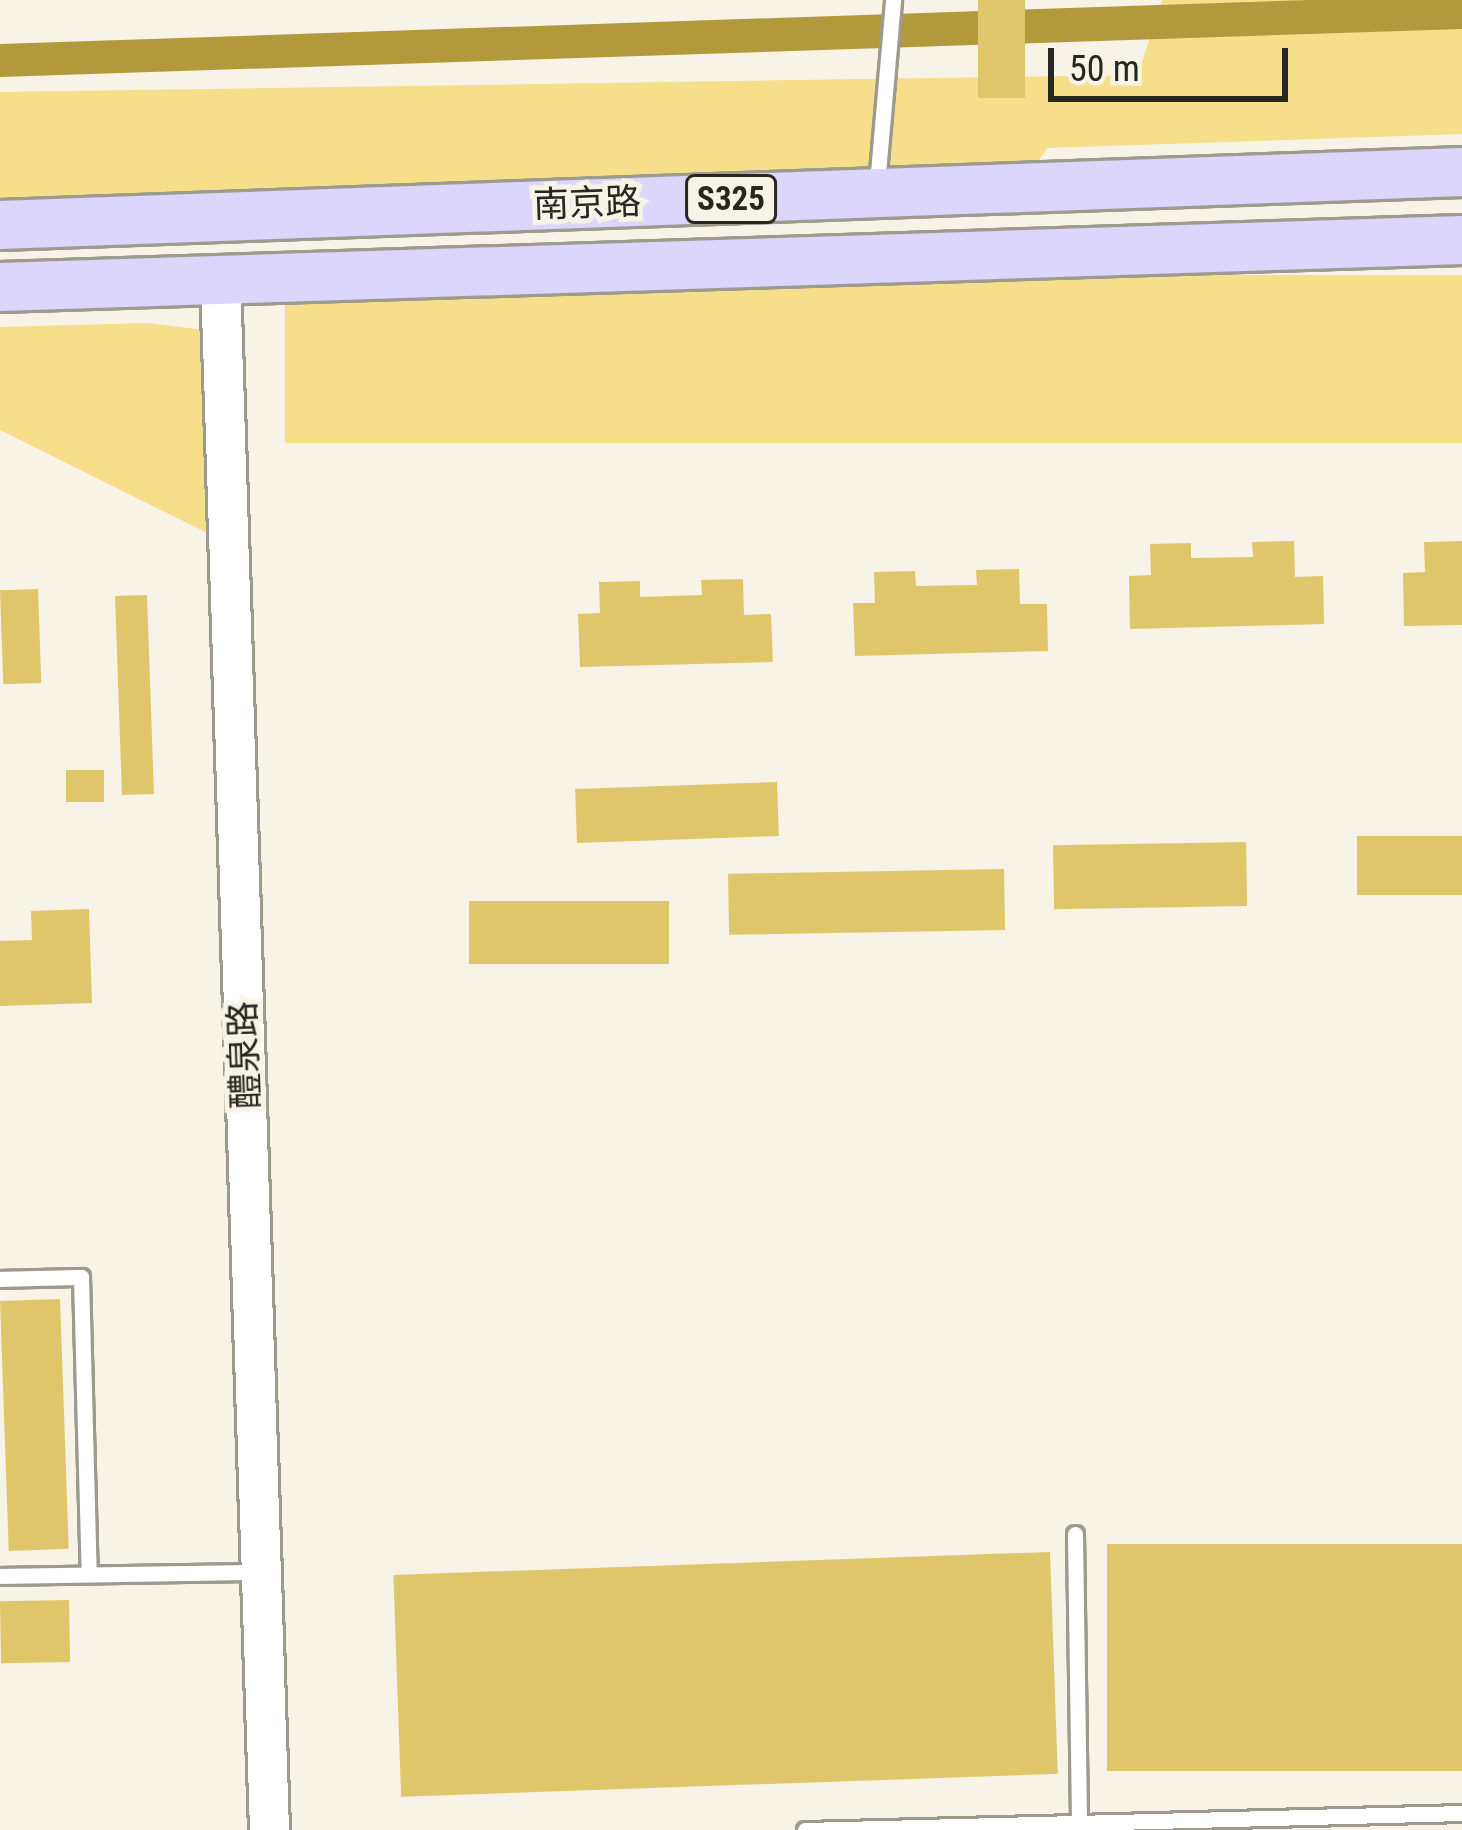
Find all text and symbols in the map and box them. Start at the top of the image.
scale bar [1054,24,1294,98]
text: 50 m [1069,48,1140,90]
road number: S325 [683,172,779,226]
street label: 南京路 [532,181,642,227]
street label: 醴泉路 [222,1000,268,1110]

